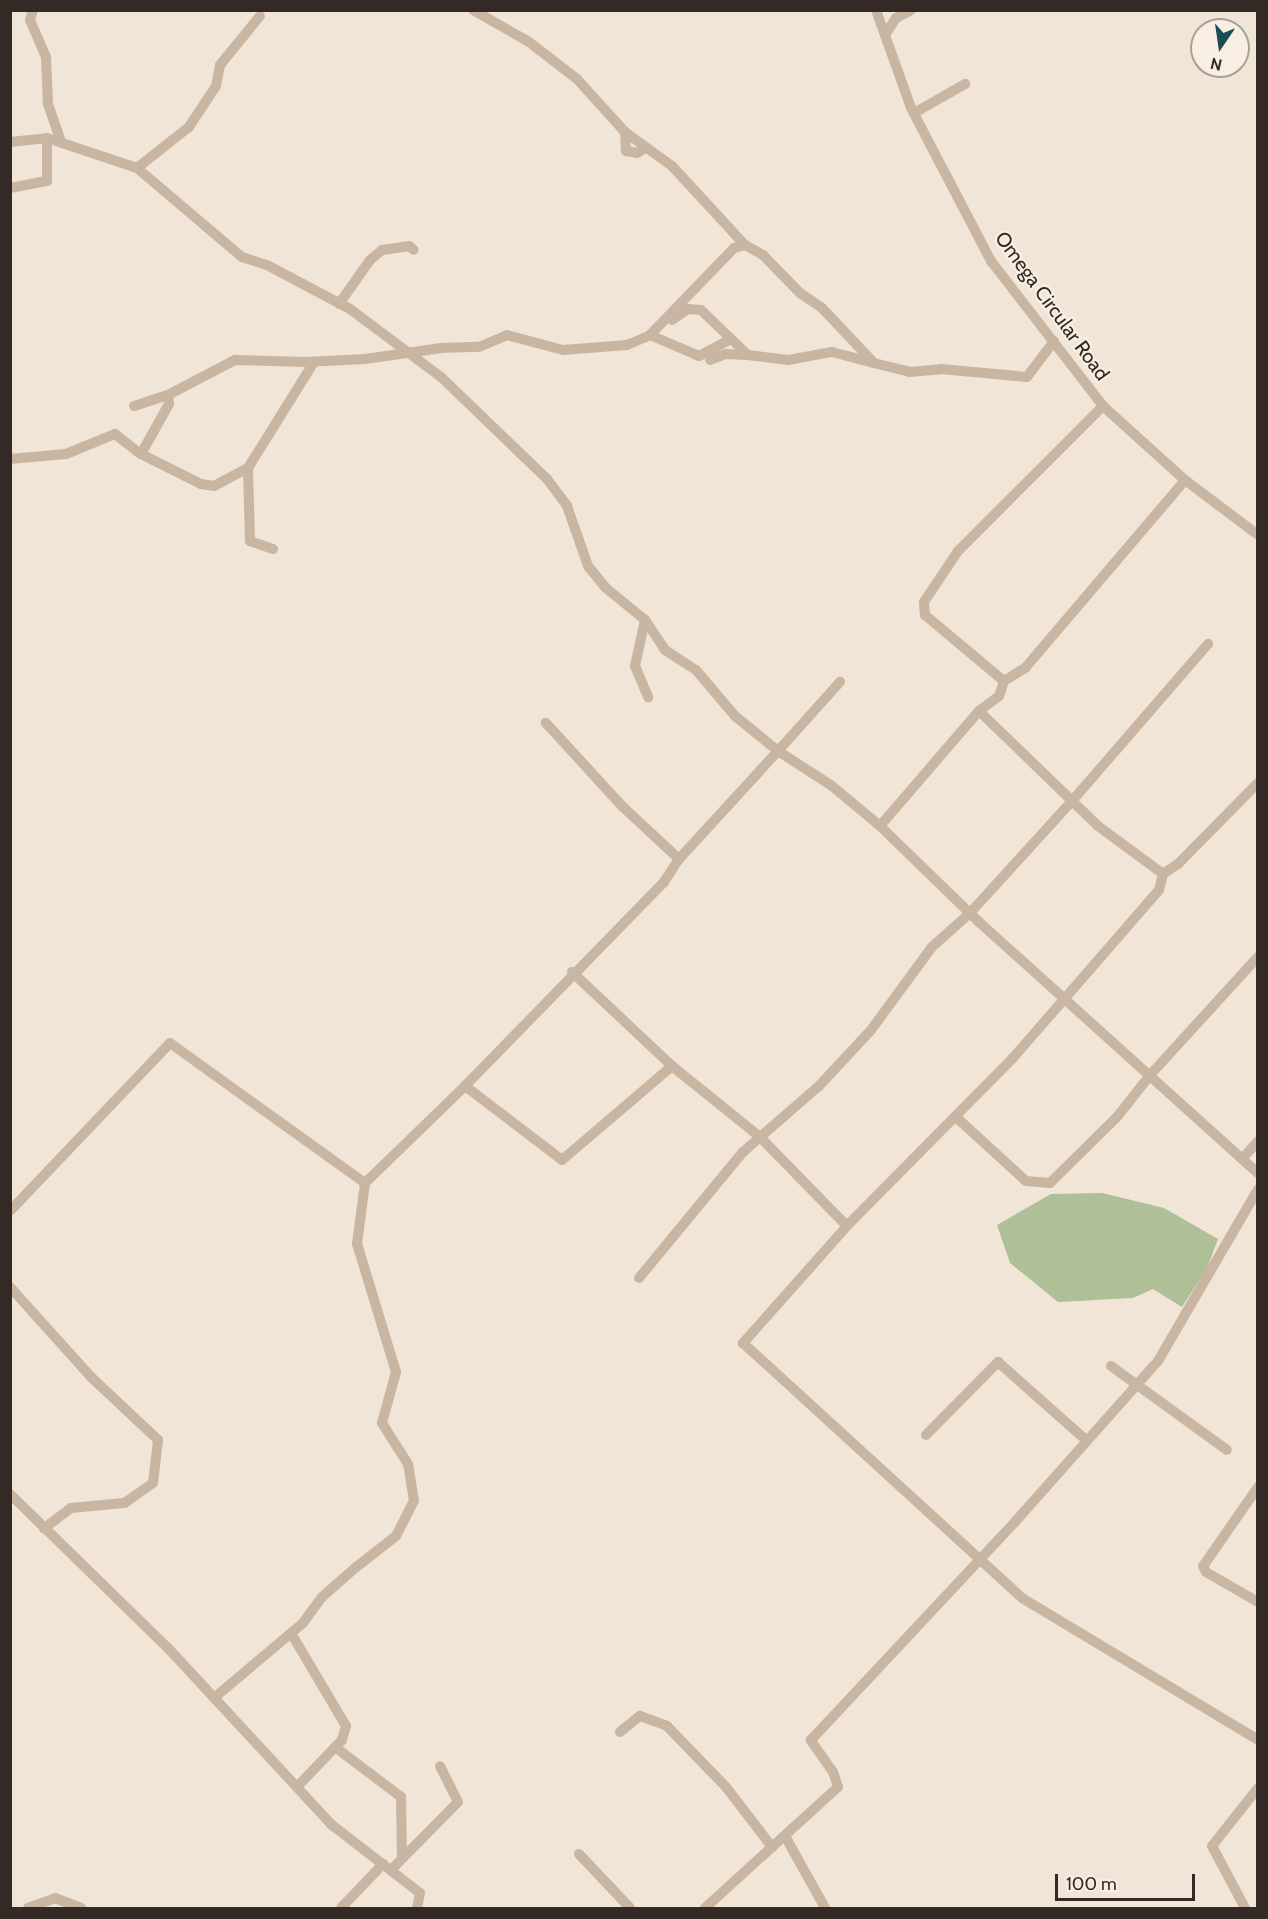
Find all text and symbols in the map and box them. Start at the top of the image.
north arrow [1190,18,1250,78]
text: N [1209,54,1224,75]
street label: Omega Circular Road [990,227,1114,385]
scale bar [1058,1862,1198,1900]
text: 100 m [1066,1873,1117,1895]

